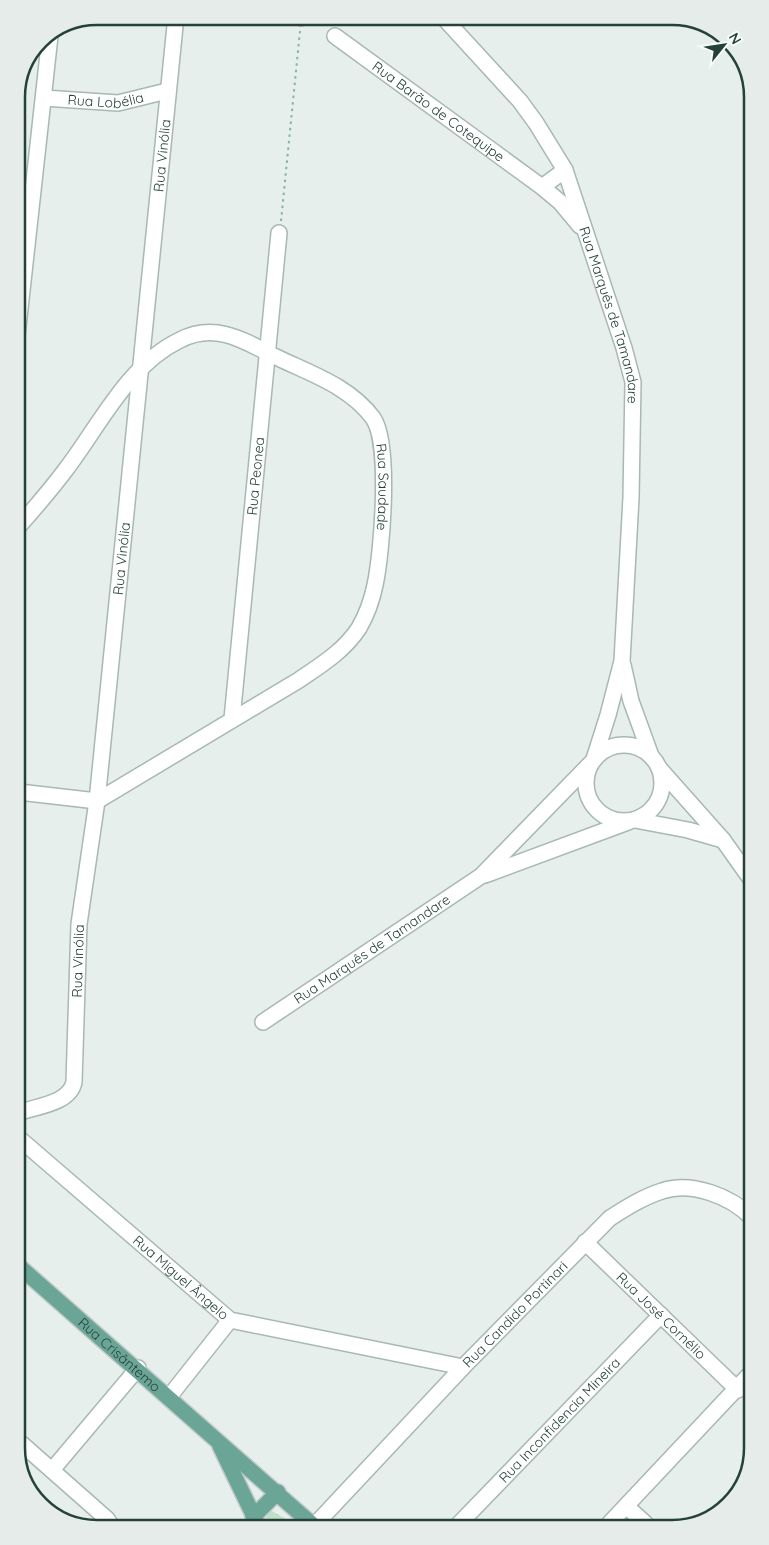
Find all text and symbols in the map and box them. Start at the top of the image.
north arrow [699,20,749,70]
text: N [725,30,746,47]
street label: Rua Barão de Cotequipe [369,57,508,166]
street label: Rua Lobélia [67,88,146,112]
street label: Rua Vinólia [149,118,175,193]
street label: Rua Marquês de Tamandare [575,224,642,404]
street label: Rua Peonea [243,436,268,516]
street label: Rua Saudade [372,442,393,531]
street label: Rua Vinólia [109,521,134,596]
street label: Rua Marquês de Tamandare [290,890,454,1008]
street label: Rua Vinólia [68,924,88,998]
street label: Rua Miguel Ângelo [129,1231,233,1324]
street label: Rua Candido Portinari [459,1257,571,1371]
street label: Rua José Cornélio [612,1268,710,1363]
street label: Rua Crisântemo [74,1313,164,1396]
street label: Rua Inconfidencia Mineira [495,1354,624,1486]

